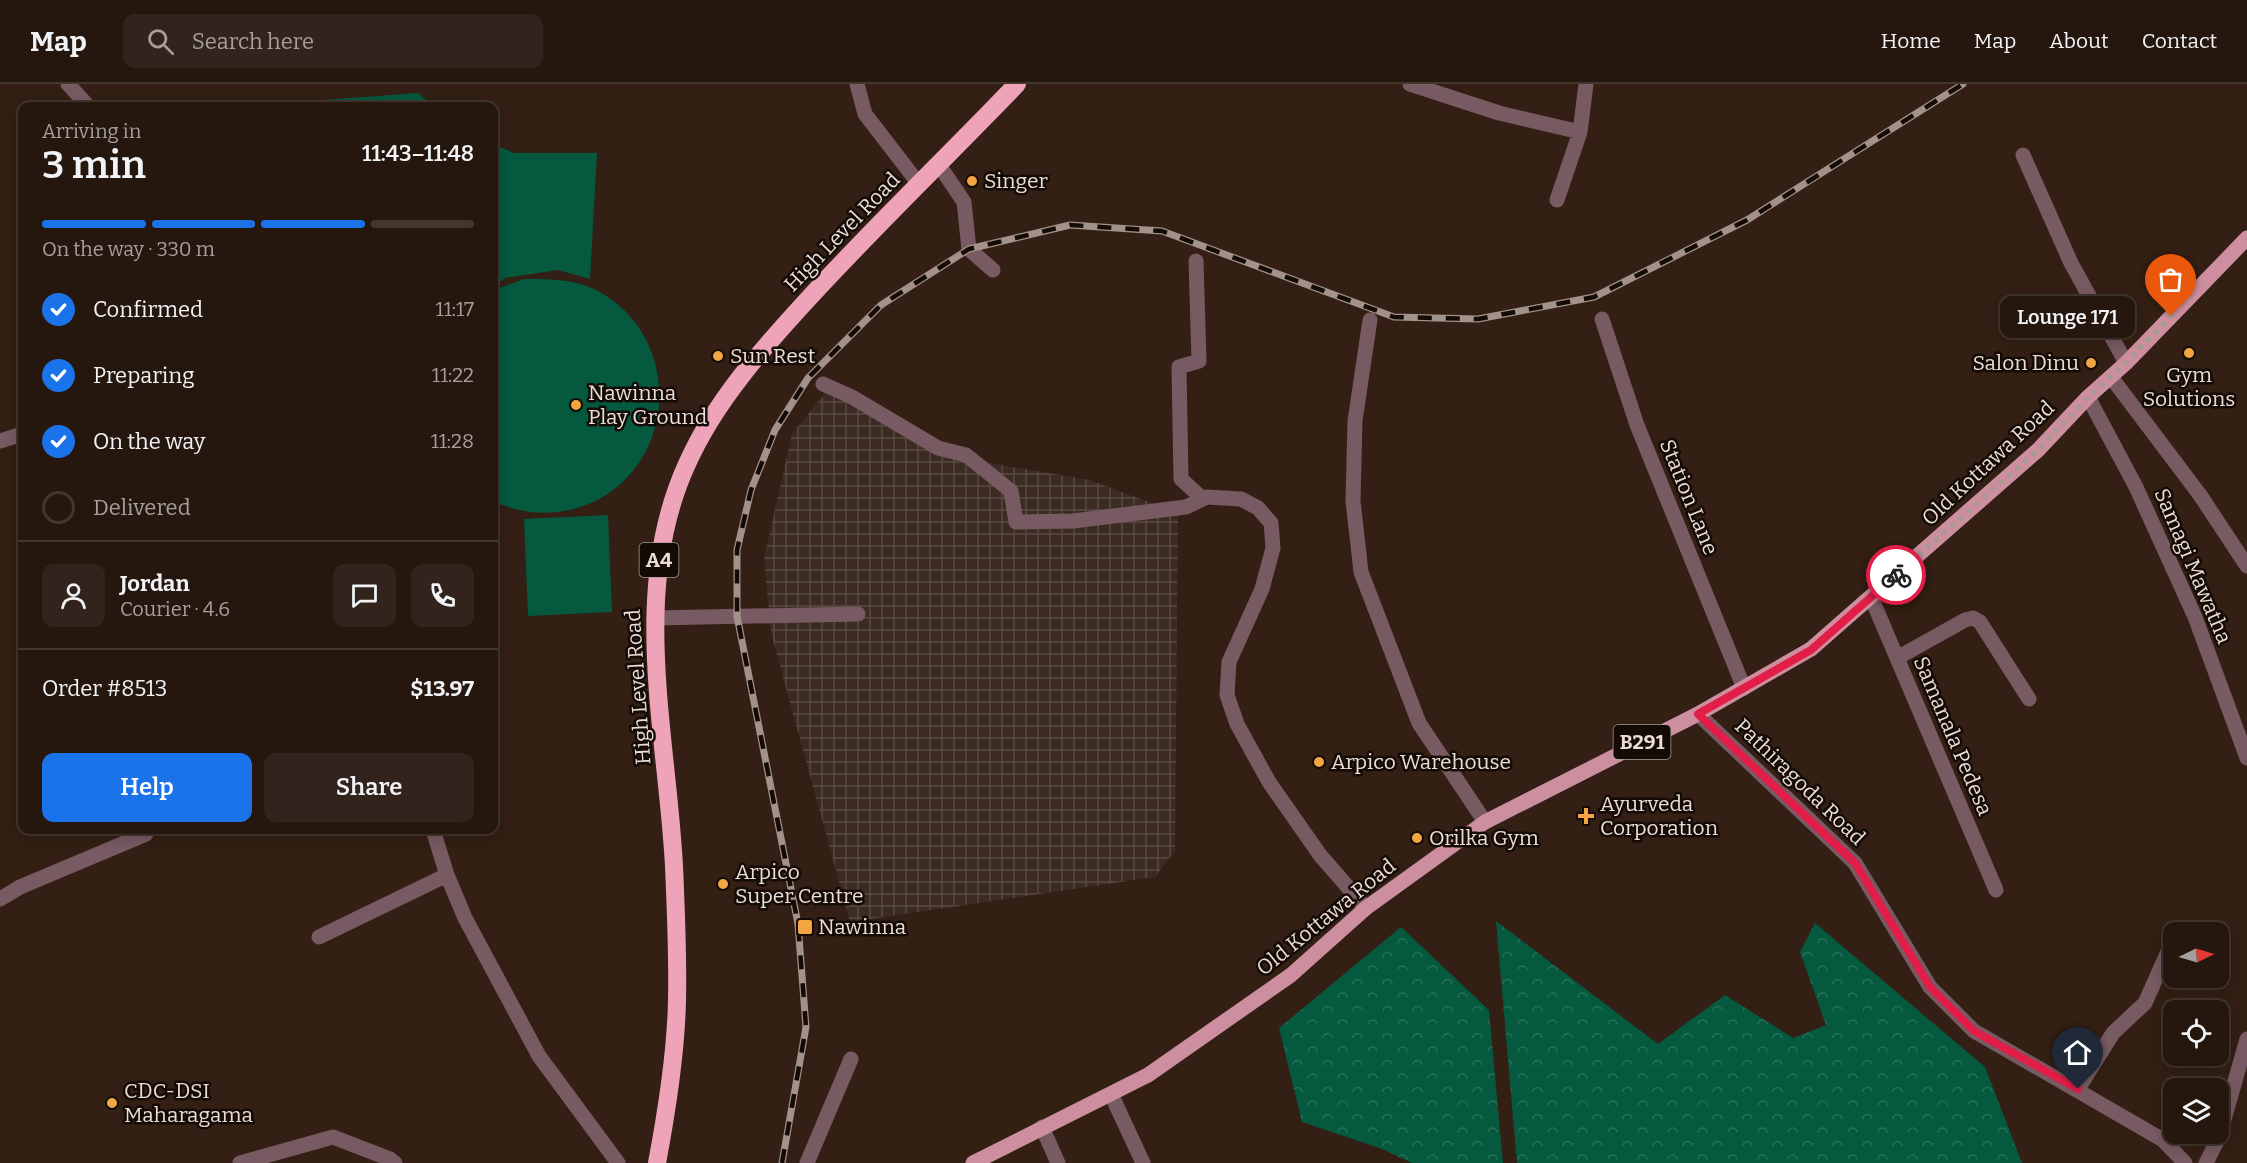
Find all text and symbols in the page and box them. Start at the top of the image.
search box [123,14,543,68]
text: Map [30,25,87,58]
icon: search [144,25,177,58]
text: Search here [192,28,314,55]
text: Home [1881,28,1941,54]
text: Map [1974,28,2016,54]
text: About [2049,28,2109,54]
text: Contact [2142,28,2217,54]
text: Arriving in [42,119,141,143]
text: 11:43–11:48 [362,140,474,167]
text: 3 min [42,142,146,188]
street label: High Level Road [778,167,906,297]
place label: Singer [984,168,1048,194]
marker: Singer [965,174,979,188]
text: On the way · 330 m [42,237,215,261]
pin [2145,254,2196,316]
icon: bag [2154,263,2187,296]
icon: check [42,293,75,326]
callout: Lounge 171 [2000,295,2135,337]
text: Confirmed [93,296,203,323]
text: 11:17 [436,297,474,321]
text: Lounge 171 [2017,305,2118,329]
place label: Sun Rest [730,343,816,369]
marker: Gym Solutions [2182,346,2196,360]
marker: Sun Rest [711,349,725,363]
place label: Salon Dinu [1972,350,2079,376]
marker: Salon Dinu [2084,356,2098,370]
icon: check [42,359,75,392]
text: Preparing [93,362,195,389]
place label: Gym Solutions [2143,362,2235,412]
text: 11:22 [432,363,474,387]
place label: Nawinna Play Ground [588,380,707,430]
street label: Old Kottawa Road [1916,395,2060,531]
marker: Nawinna Play Ground [569,398,583,412]
icon: check [42,425,75,458]
text: On the way [93,428,205,455]
text: 11:28 [431,429,474,453]
street label: Station Lane [1654,435,1724,559]
street label: Samagi Mawatha [2149,484,2238,648]
text: Delivered [93,494,191,521]
road number: A4 [640,543,678,577]
courier [1866,545,1926,605]
icon: bike [1880,559,1913,592]
button: person [42,564,105,627]
button: chat [333,564,396,627]
button: phone [411,564,474,627]
text: Jordan [120,570,190,597]
text: Courier · 4.6 [120,597,230,621]
street label: High Level Road [620,608,656,766]
street label: Samanala Pedesa [1908,652,1998,820]
text: Order #8513 [42,675,167,702]
text: $13.97 [410,675,474,702]
street label: Pathiragoda Road [1729,713,1871,851]
road number: B291 [1614,725,1670,759]
place label: Arpico Warehouse [1331,749,1511,775]
button: Help [42,753,252,822]
button: Share [264,753,474,822]
marker: Arpico Warehouse [1312,755,1326,769]
place label: Ayurveda Corporation [1600,791,1718,841]
marker: Ayurveda Corporation [1577,807,1595,825]
place label: Orilka Gym [1429,825,1539,851]
marker: Orilka Gym [1410,831,1424,845]
street label: Old Kottawa Road [1251,853,1401,981]
place label: Arpico Super Centre [735,859,863,909]
marker: Arpico Super Centre [716,877,730,891]
place label: Nawinna [818,914,907,940]
marker: Nawinna [796,918,814,936]
north arrow [2163,922,2229,988]
map controls [2163,922,2229,1144]
button: locate [2163,1000,2229,1066]
pin [2052,1027,2103,1089]
icon: home [2061,1036,2094,1069]
place label: CDC-DSI Maharagama [124,1078,254,1128]
button: layers [2163,1078,2229,1144]
marker: CDC-DSI Maharagama [105,1096,119,1110]

